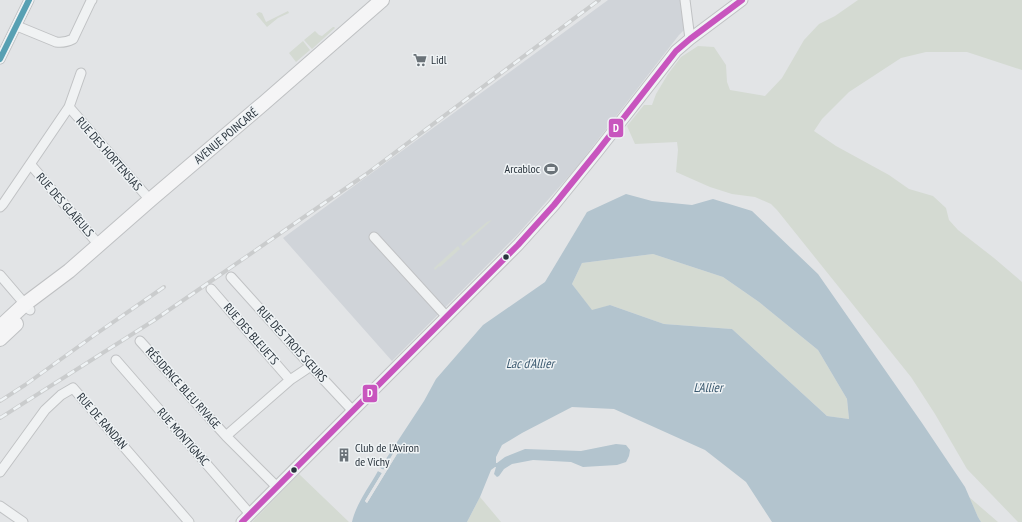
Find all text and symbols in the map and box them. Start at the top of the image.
supermarket icon: Lidl [412,52,428,68]
place label: Lidl [431,52,447,67]
street label: AVENUE POINCARÉ [191,104,261,167]
street label: RUE DES HORTENSIAS [73,114,145,194]
line badge: D [608,118,624,138]
text: D [613,121,619,135]
place label: Arcabloc [505,161,541,176]
sports icon: Arcabloc [543,161,559,177]
street label: RUE DES GLAÏEULS [34,170,97,240]
unlabelled marker [501,252,511,262]
street label: RUE DES BLEUETS [221,300,282,367]
street label: RUE DES TROIS SŒURS [254,302,331,385]
street label: RÉSIDENCE BLEU RIVAGE [143,344,224,432]
water label: Lac d'Allier [506,355,557,372]
water label: L'Allier [693,379,725,396]
line badge: D [362,384,378,403]
text: D [367,386,373,400]
street label: RUE DE RANDAN [74,390,131,452]
street label: RUE MONTIGNAC [154,405,213,469]
place label: Club de l'Aviron de Vichy [355,440,419,469]
building icon: Club de l'Aviron de Vichy [336,447,352,463]
unlabelled marker [289,465,299,475]

